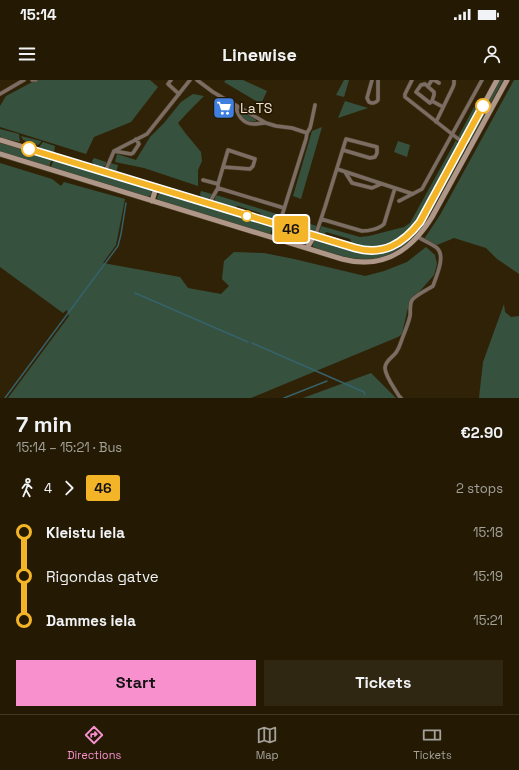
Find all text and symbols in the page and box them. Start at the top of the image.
text: 15:14 [20,5,57,24]
icon: menu [16,43,38,65]
text: Linewise [222,43,297,66]
icon: person [481,43,503,65]
supermarket icon: LaTS [211,95,237,121]
unlabelled marker [475,98,491,114]
place label: LaTS [240,99,272,117]
unlabelled marker [21,141,37,157]
unlabelled marker [241,210,253,222]
line badge: 46 [273,216,309,242]
text: 46 [282,220,300,238]
text: 7 min [16,410,72,438]
text: €2.90 [460,423,503,442]
text: 15:14 – 15:21 · Bus [16,439,122,456]
icon: walk [16,477,38,499]
icon: forward [58,477,80,499]
text: 46 [94,479,112,497]
text: 4 [44,480,52,497]
text: 2 stops [456,480,503,497]
text: Kleistu iela [46,523,125,542]
text: 15:18 [473,524,503,541]
text: Rigondas gatve [46,567,159,586]
text: 15:19 [473,568,503,585]
text: Dammes iela [46,611,136,630]
text: 15:21 [473,612,503,629]
button: Start [16,660,256,706]
button: Tickets [264,660,503,706]
tab: Directions [67,724,121,762]
tab: Map [256,724,279,762]
tab: Tickets [413,724,452,762]

